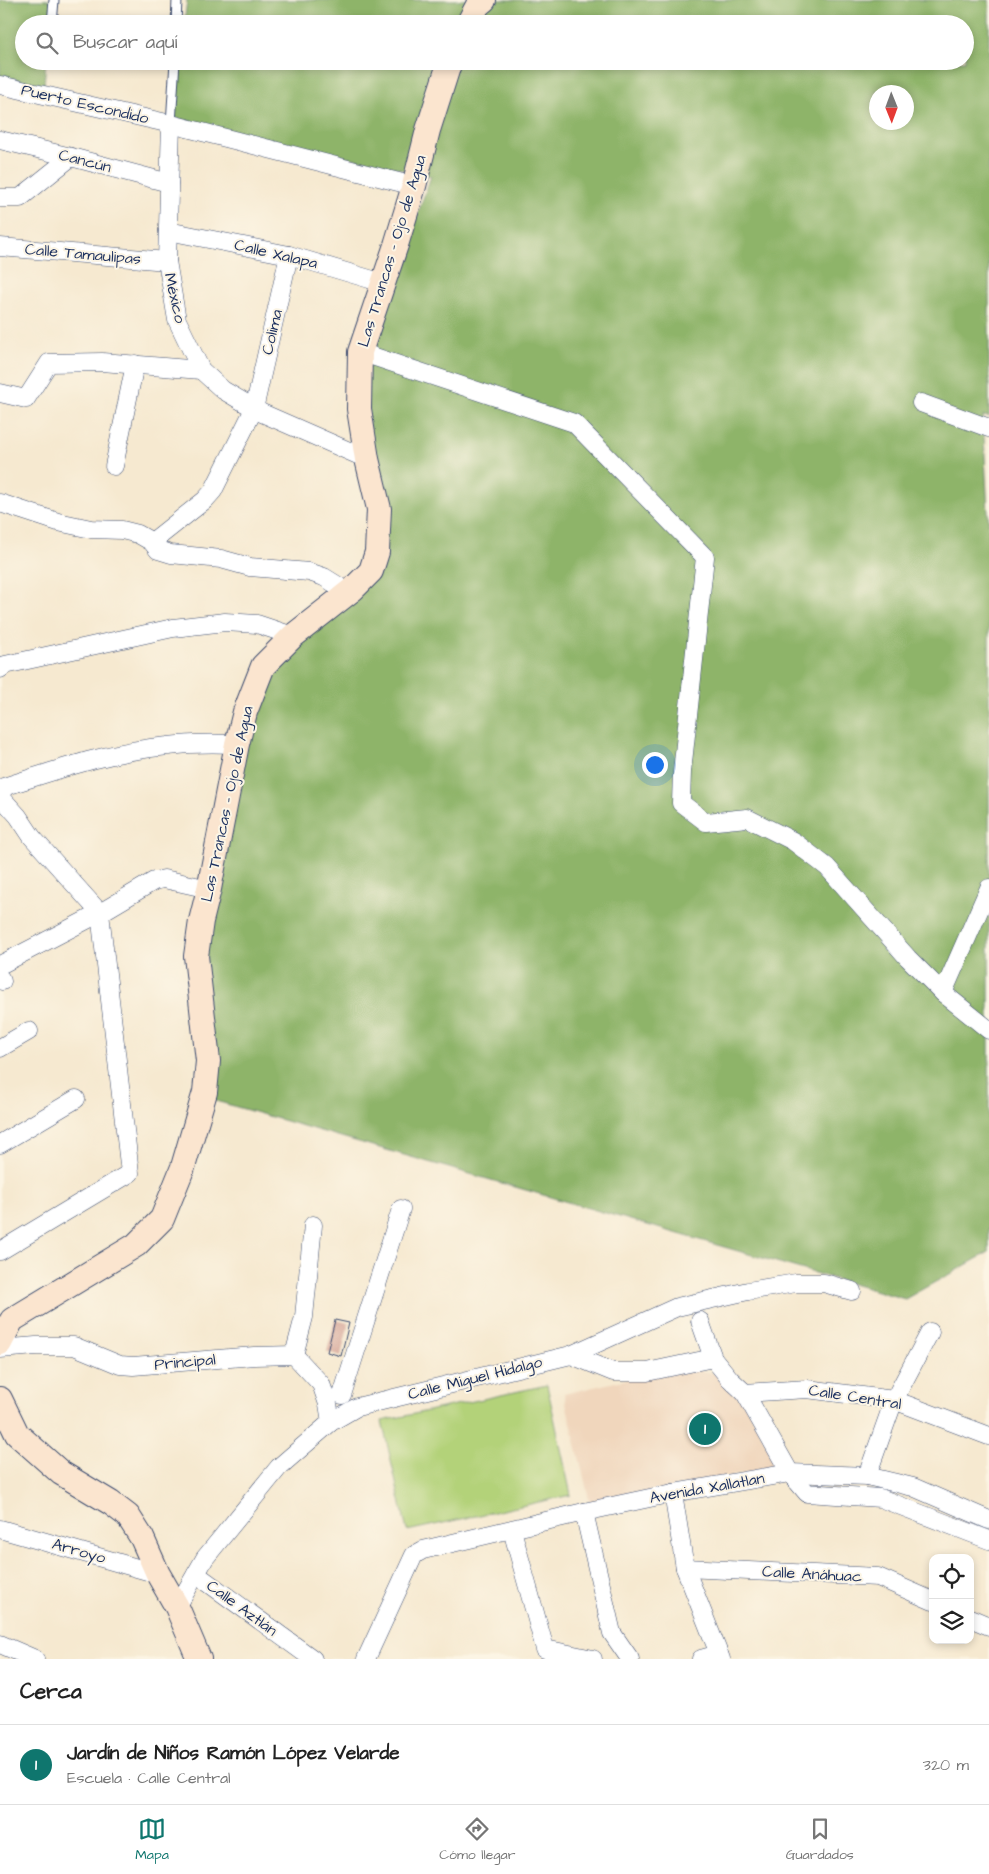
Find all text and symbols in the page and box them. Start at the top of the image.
search box [15,15,974,70]
icon: search [33,29,61,57]
text: Buscar aquí [73,29,177,56]
street label: Puerto Escondido [19,79,151,129]
north arrow [869,85,914,130]
street label: Cancún [56,144,114,178]
street label: Las Trancas - Ojo de Agua [352,152,433,350]
street label: Calle Xalapa [232,234,320,274]
street label: Calle Tamaulipas [24,238,142,270]
street label: México [159,271,191,325]
street label: Colima [256,307,288,357]
street label: Las Trancas - Ojo de Agua [195,704,259,904]
your location [642,752,668,778]
street label: Principal [153,1348,217,1376]
street label: Calle Miguel Hidalgo [406,1351,545,1406]
street label: Calle Central [807,1379,903,1415]
pin: 1 [689,1410,721,1448]
street label: Avenida Xallatlan [648,1467,766,1509]
street label: Arroyo [49,1533,108,1570]
map controls [929,1554,974,1644]
button: locate [929,1554,974,1599]
street label: Calle Anáhuac [761,1560,863,1588]
street label: Calle Aztlán [202,1575,282,1641]
button: layers [929,1599,974,1644]
text: Cerca [20,1677,82,1706]
text: Jardín de Niños Ramón López Velarde [67,1740,400,1767]
text: 1 [35,1754,37,1776]
text: 320 m [923,1754,969,1776]
text: Escuela · Calle Central [67,1767,231,1789]
tab: Mapa [135,1815,169,1865]
tab: Cómo llegar [439,1815,515,1865]
tab: Guardados [786,1815,854,1865]

